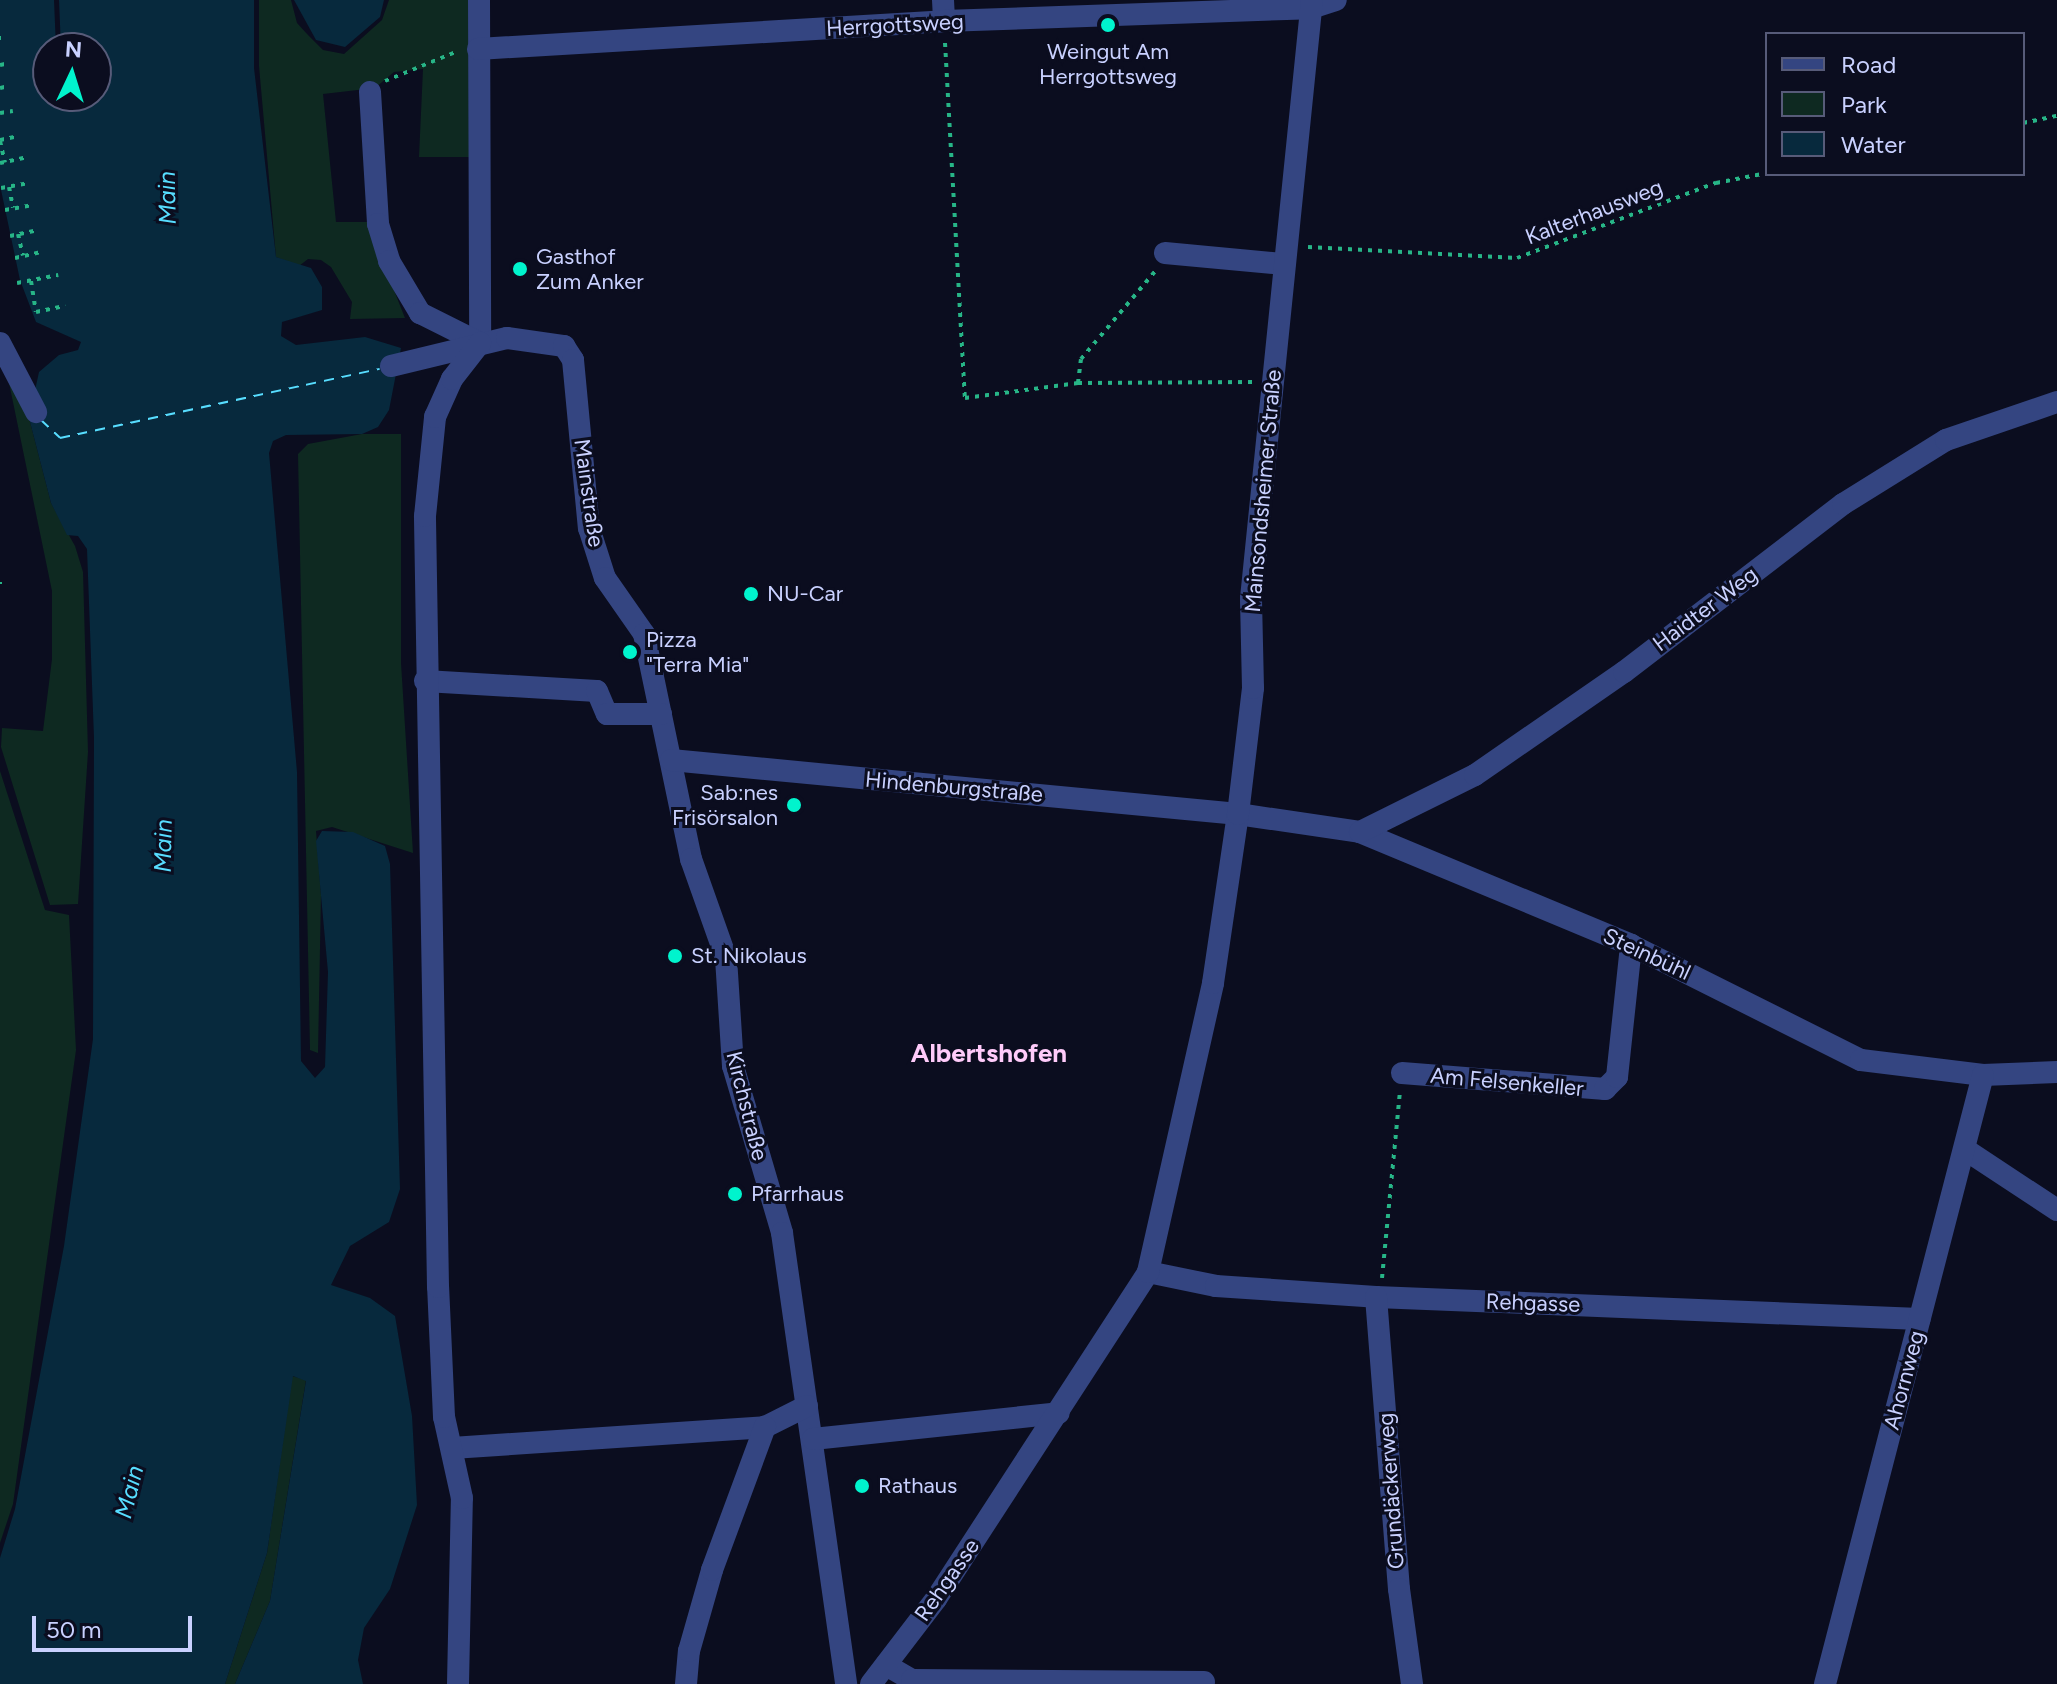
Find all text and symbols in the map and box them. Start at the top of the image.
street label: Herrgottsweg [825,8,965,42]
marker: Weingut Am Herrgottsweg [1099,16,1117,34]
north arrow [32,32,112,112]
legend [1765,32,2025,176]
text: N [64,35,83,64]
place label: Weingut Am Herrgottsweg [1039,38,1177,90]
text: Road [1841,50,1896,79]
text: Park [1841,90,1887,119]
text: Water [1841,130,1906,159]
water label: Main [152,171,182,225]
street label: Kalterhausweg [1522,174,1666,250]
place label: Gasthof Zum Anker [536,243,644,294]
marker: Gasthof Zum Anker [511,260,529,278]
street label: Mainsondsheimer Straße [1239,369,1287,613]
street label: Mainstraße [568,437,610,549]
street label: Haidter Weg [1648,561,1762,657]
place label: NU-Car [767,581,843,607]
marker: NU-Car [742,585,760,603]
place label: Pizza "Terra Mia" [646,626,749,678]
marker: Pizza "Terra Mia" [621,643,639,661]
street label: Hindenburgstraße [864,766,1044,808]
place label: Sab:nes Frisörsalon [672,779,778,830]
marker: Sab:nes Frisörsalon [785,796,803,814]
water label: Main [148,819,178,873]
street label: Steinbühl [1599,922,1695,986]
place label: St. Nikolaus [691,943,807,969]
marker: St. Nikolaus [666,947,684,965]
district label: Albertshofen [911,1038,1067,1070]
street label: Kirchstraße [721,1049,773,1163]
street label: Am Felsenkeller [1429,1062,1585,1102]
place label: Pfarrhaus [751,1181,844,1207]
marker: Pfarrhaus [726,1185,744,1203]
street label: Rehgasse [1485,1288,1581,1318]
street label: Ahornweg [1878,1328,1930,1432]
street label: Grundäckerweg [1372,1412,1410,1570]
water label: Main [109,1463,149,1521]
place label: Rathaus [878,1473,957,1499]
marker: Rathaus [853,1477,871,1495]
street label: Rehgasse [909,1534,985,1626]
scale bar [36,1600,196,1650]
text: 50 m [46,1615,102,1644]

